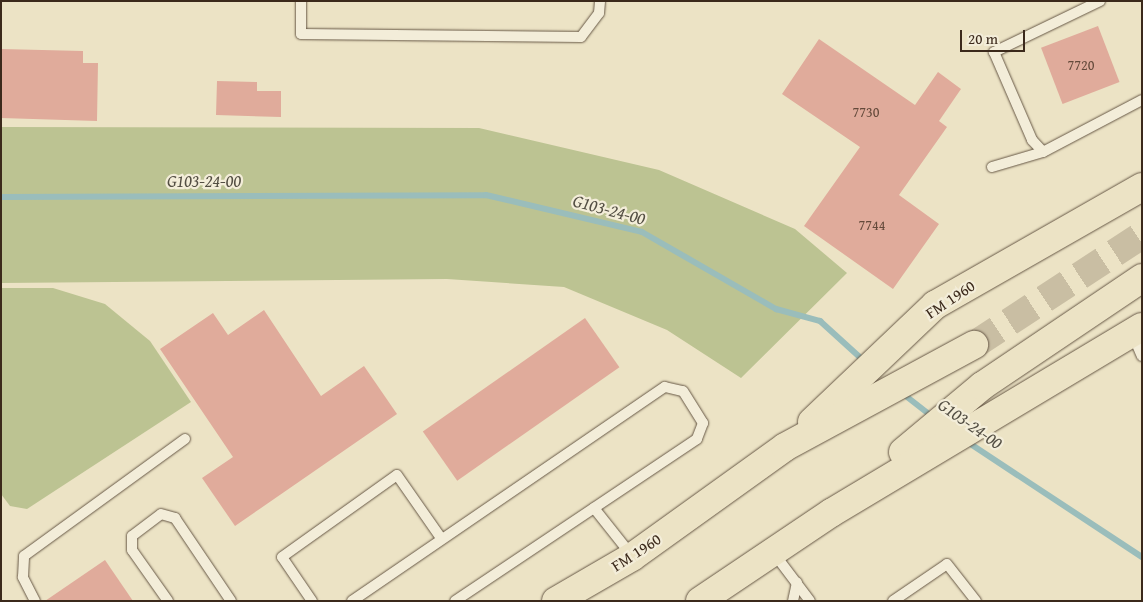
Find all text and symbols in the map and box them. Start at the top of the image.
scale bar [963,20,1028,52]
text: 20 m [968,28,998,49]
house number: 7720 [1068,57,1094,73]
house number: 7730 [853,104,879,120]
water label: G103-24-00 [167,170,241,192]
water label: G103-24-00 [571,190,647,230]
house number: 7744 [859,217,885,233]
street label: FM 1960 [922,276,978,322]
water label: G103-24-00 [934,394,1006,454]
street label: FM 1960 [608,529,664,575]

